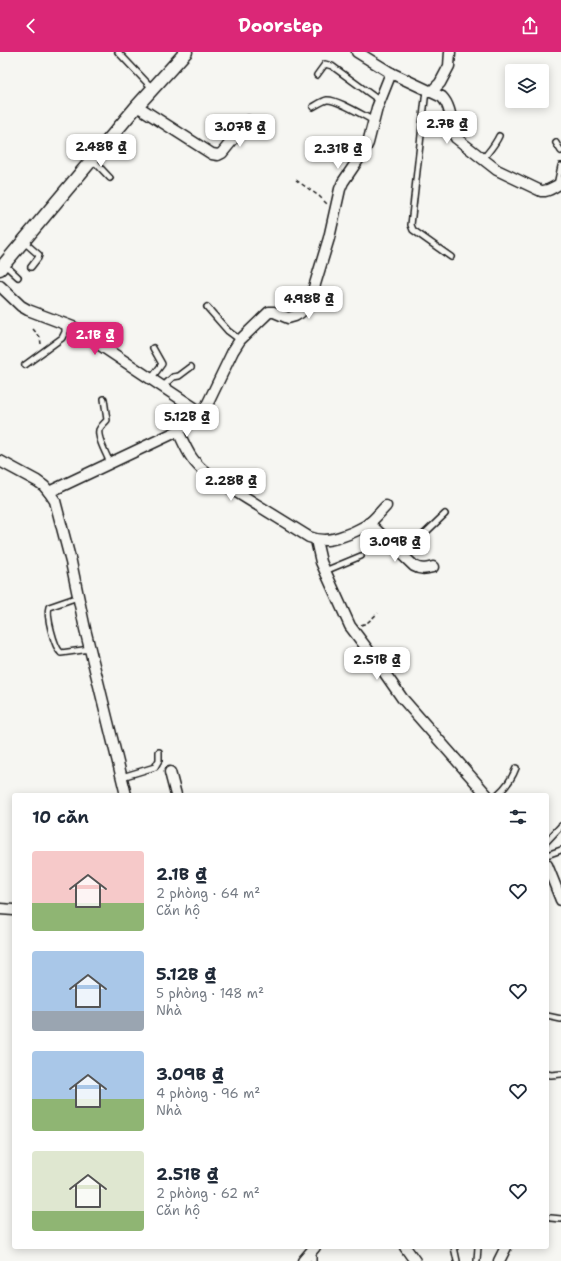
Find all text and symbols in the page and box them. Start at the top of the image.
text: Doorstep [238,14,323,38]
icon: back [20,15,42,37]
icon: share [519,15,541,37]
map controls [505,64,549,108]
button: layers [505,64,549,108]
pin: 2.7B ₫ [414,111,480,145]
pin: 3.07B ₫ [203,114,277,148]
text: 2.7B ₫ [426,115,468,132]
text: 3.07B ₫ [214,118,266,135]
pin: 2.48B ₫ [64,134,138,168]
pin: 2.31B ₫ [301,136,375,170]
text: 2.48B ₫ [75,138,127,155]
text: 2.31B ₫ [314,140,362,157]
pin: 4.98B ₫ [272,286,346,320]
text: 4.98B ₫ [284,290,334,307]
pin: 2.1B ₫ [62,322,128,356]
text: 2.1B ₫ [75,326,115,343]
pin: 5.12B ₫ [150,404,224,438]
text: 5.12B ₫ [164,408,210,425]
pin: 2.28B ₫ [194,468,268,502]
text: 2.28B ₫ [205,472,257,489]
pin: 3.09B ₫ [358,529,432,563]
text: 3.09B ₫ [369,533,421,550]
pin: 2.51B ₫ [340,647,414,681]
text: 2.51B ₫ [353,651,401,668]
text: 10 căn [32,806,89,828]
icon: filters [507,806,529,828]
text: 2.1B ₫ [156,863,207,885]
icon: home [64,867,112,915]
icon: heart [507,880,529,902]
text: 2 phòng · 64 m² [156,885,260,902]
text: Căn hộ [156,902,200,919]
text: 5.12B ₫ [156,963,216,985]
icon: home [64,967,112,1015]
icon: heart [507,980,529,1002]
text: 5 phòng · 148 m² [156,985,264,1002]
text: Nhà [156,1002,182,1019]
text: 3.09B ₫ [156,1063,224,1085]
icon: home [64,1067,112,1115]
icon: heart [507,1080,529,1102]
text: 4 phòng · 96 m² [156,1085,260,1102]
text: Nhà [156,1102,182,1119]
text: 2.51B ₫ [156,1163,219,1185]
icon: home [64,1167,112,1215]
icon: heart [507,1180,529,1202]
text: 2 phòng · 62 m² [156,1185,260,1202]
text: Căn hộ [156,1202,200,1219]

